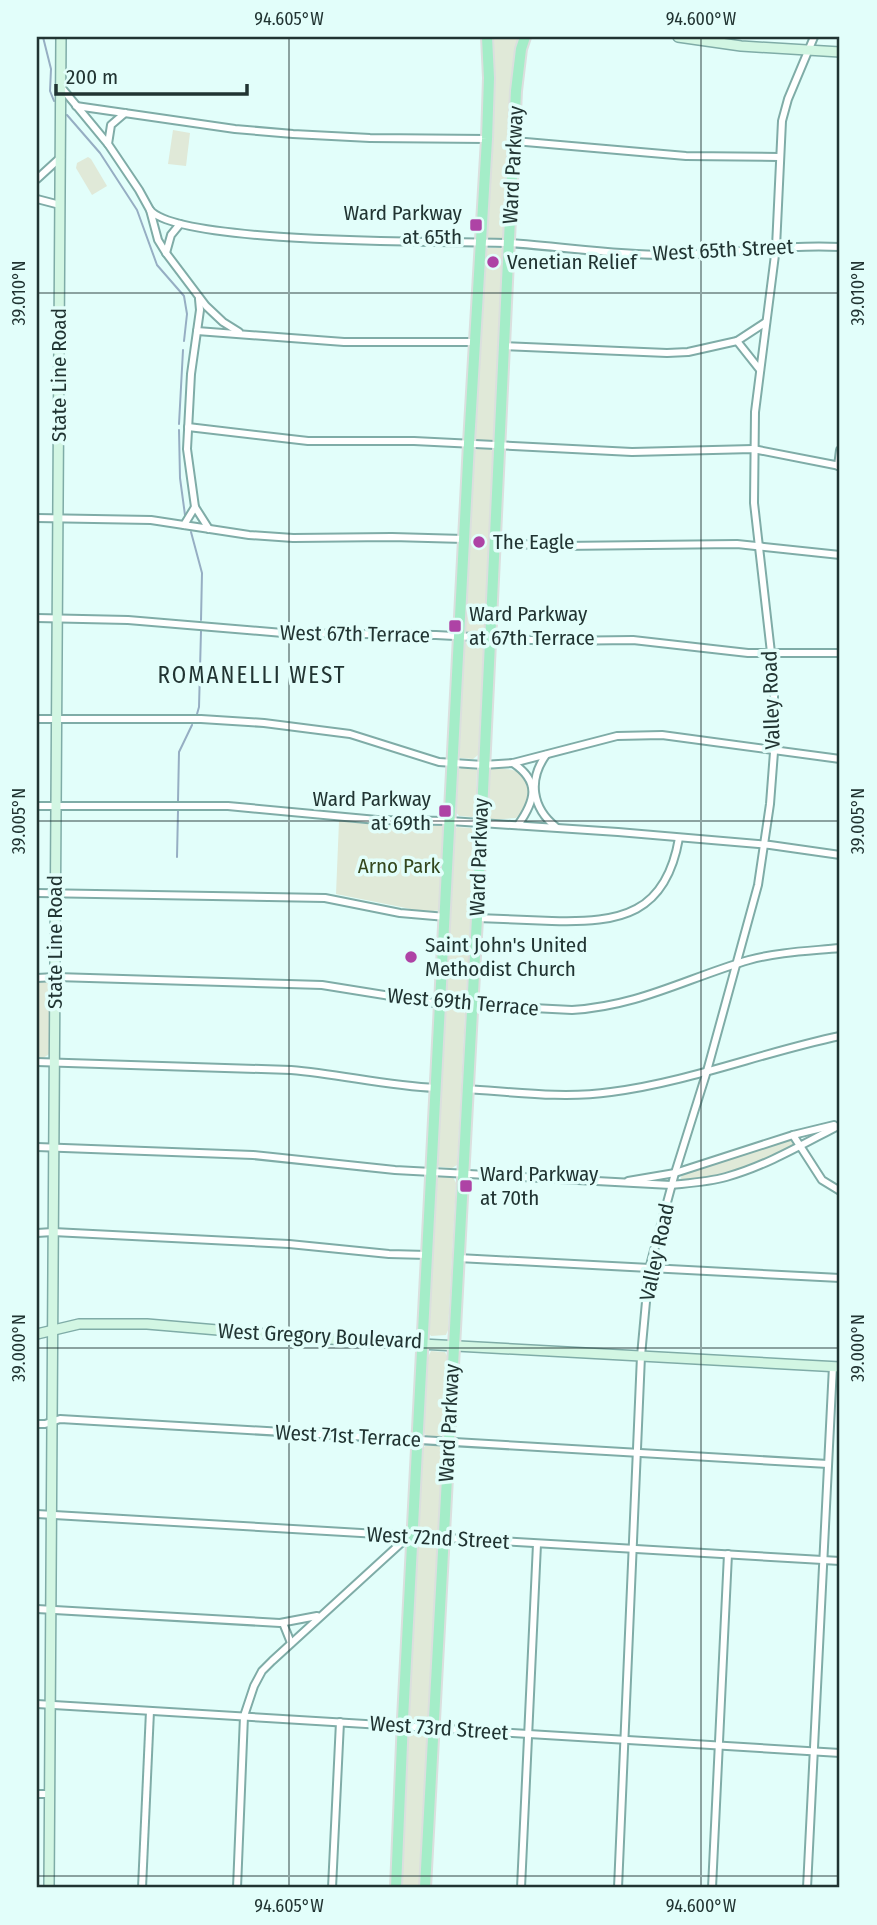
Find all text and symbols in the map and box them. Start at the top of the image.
text: 94.605°W [254,8,324,30]
text: 94.600°W [666,8,737,30]
scale bar [56,52,247,96]
text: 200 m [66,64,118,90]
street label: Ward Parkway [497,105,529,225]
place label: Ward Parkway at 65th [344,200,463,250]
marker: Ward Parkway at 65th [468,217,484,233]
street label: West 65th Street [652,233,794,267]
place label: Venetian Relief [507,249,638,275]
marker: Venetian Relief [485,254,501,270]
text: 39.010°N [8,261,30,325]
text: 39.010°N [847,261,869,325]
street label: State Line Road [46,308,72,442]
place label: The Eagle [493,529,574,555]
marker: The Eagle [471,534,487,550]
place label: Ward Parkway at 67th Terrace [469,601,595,651]
marker: Ward Parkway at 67th Terrace [447,618,463,634]
street label: West 67th Terrace [280,620,430,648]
street label: Valley Road [756,650,786,750]
district label: ROMANELLI WEST [158,661,346,689]
place label: Ward Parkway at 69th [313,786,432,836]
text: 39.005°N [8,788,30,854]
text: 39.005°N [847,788,869,854]
street label: Ward Parkway [464,797,494,917]
marker: Ward Parkway at 69th [437,803,453,819]
park label: Arno Park [358,853,441,879]
street label: State Line Road [42,875,68,1009]
place label: Saint John's United Methodist Church [425,932,587,982]
marker: Saint John's United Methodist Church [403,949,419,965]
street label: West 69th Terrace [386,982,540,1022]
place label: Ward Parkway at 70th [480,1161,599,1211]
marker: Ward Parkway at 70th [458,1178,474,1194]
street label: Valley Road [634,1201,680,1303]
text: 39.000°N [8,1314,30,1382]
text: 39.000°N [847,1314,869,1382]
street label: West Gregory Boulevard [217,1318,423,1354]
street label: Ward Parkway [433,1363,465,1483]
street label: West 71st Terrace [274,1419,422,1453]
street label: West 72nd Street [366,1521,510,1555]
street label: West 73rd Street [369,1710,509,1746]
text: 94.605°W [254,1895,324,1917]
text: 94.600°W [666,1895,737,1917]

